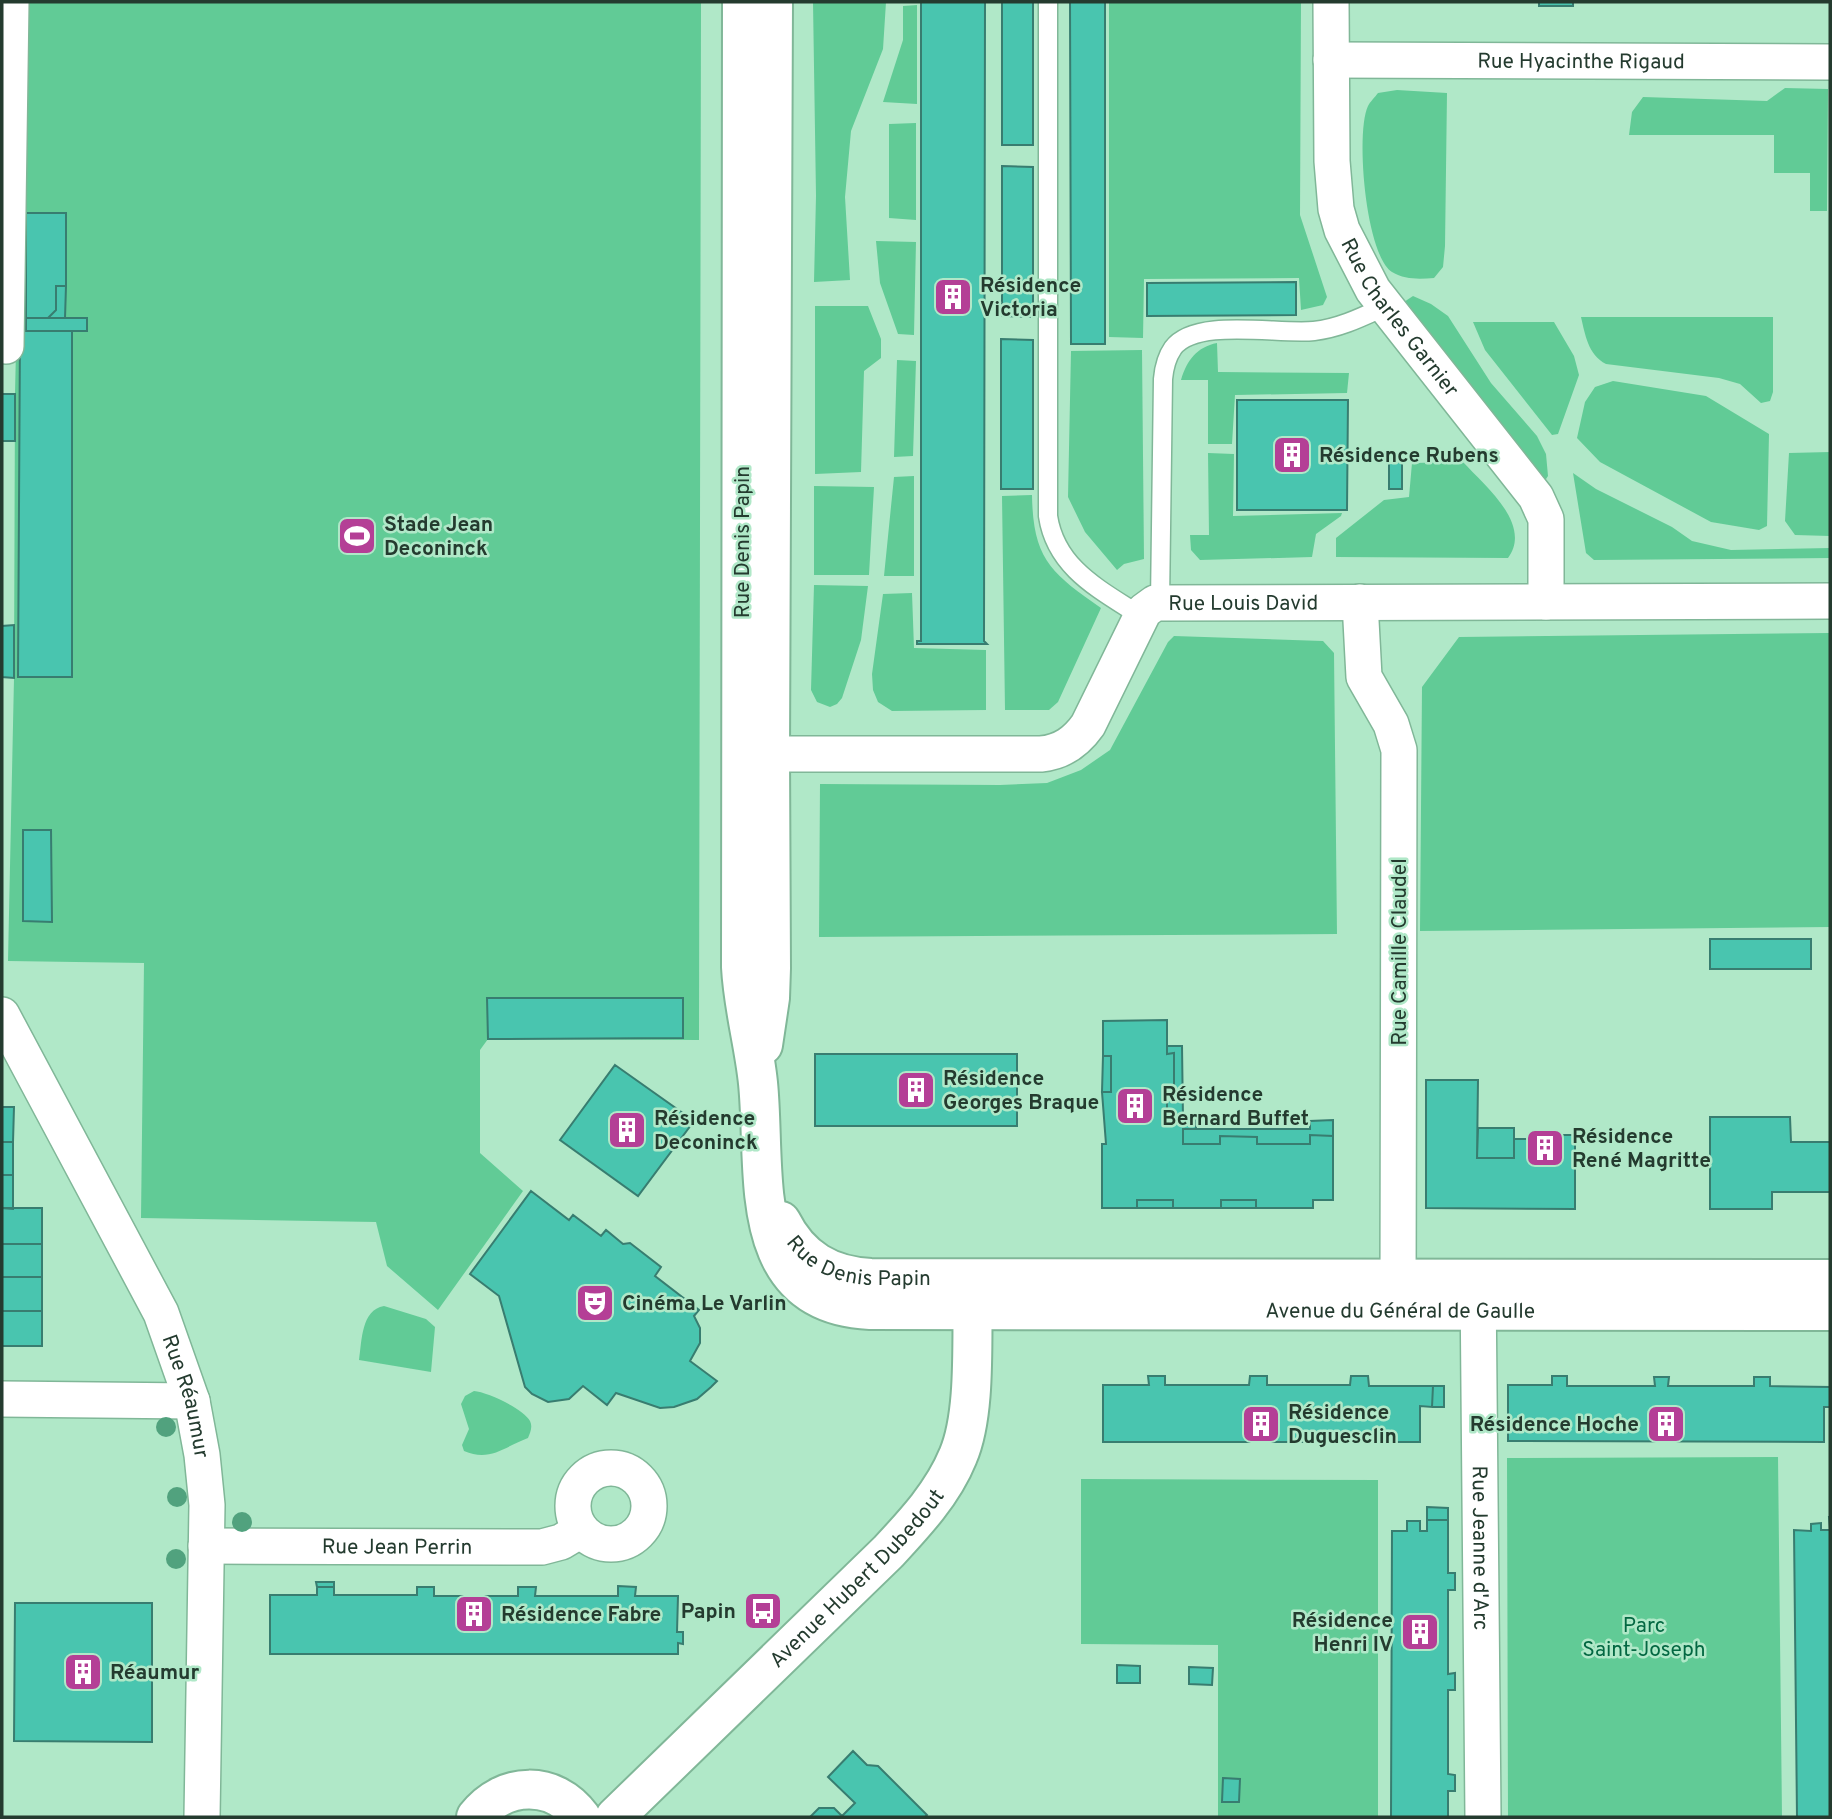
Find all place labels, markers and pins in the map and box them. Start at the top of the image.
place label: Résidence Victoria [980,273,1081,324]
building icon: Résidence Victoria [932,276,974,318]
building icon: Résidence Rubens [1271,434,1313,476]
place label: Résidence Rubens [1319,443,1499,470]
place label: Stade Jean Deconinck [384,512,493,563]
sports icon: Stade Jean Deconinck [336,515,378,557]
place label: Résidence Georges Braque [943,1066,1099,1117]
building icon: Résidence Georges Braque [895,1069,937,1111]
place label: Résidence Bernard Buffet [1162,1082,1309,1133]
building icon: Résidence Bernard Buffet [1114,1085,1156,1127]
place label: Résidence Deconinck [654,1106,758,1157]
building icon: Résidence Deconinck [606,1109,648,1151]
place label: Résidence René Magritte [1572,1124,1711,1175]
building icon: Résidence René Magritte [1524,1127,1566,1169]
theatre icon: Cinéma Le Varlin [574,1282,616,1324]
place label: Cinéma Le Varlin [622,1291,787,1318]
place label: Résidence Duguesclin [1288,1400,1397,1451]
building icon: Résidence Duguesclin [1240,1403,1282,1445]
building icon: Résidence Hoche [1645,1403,1687,1445]
place label: Résidence Hoche [1470,1412,1639,1439]
bus stop icon: Papin [742,1590,784,1632]
building icon: Résidence Fabre [453,1593,495,1635]
place label: Papin [681,1599,736,1626]
place label: Résidence Fabre [501,1602,661,1629]
place label: Résidence Henri IV [1292,1608,1393,1659]
building icon: Résidence Henri IV [1399,1611,1441,1653]
building icon: Réaumur [62,1651,104,1693]
place label: Réaumur [110,1660,200,1687]

